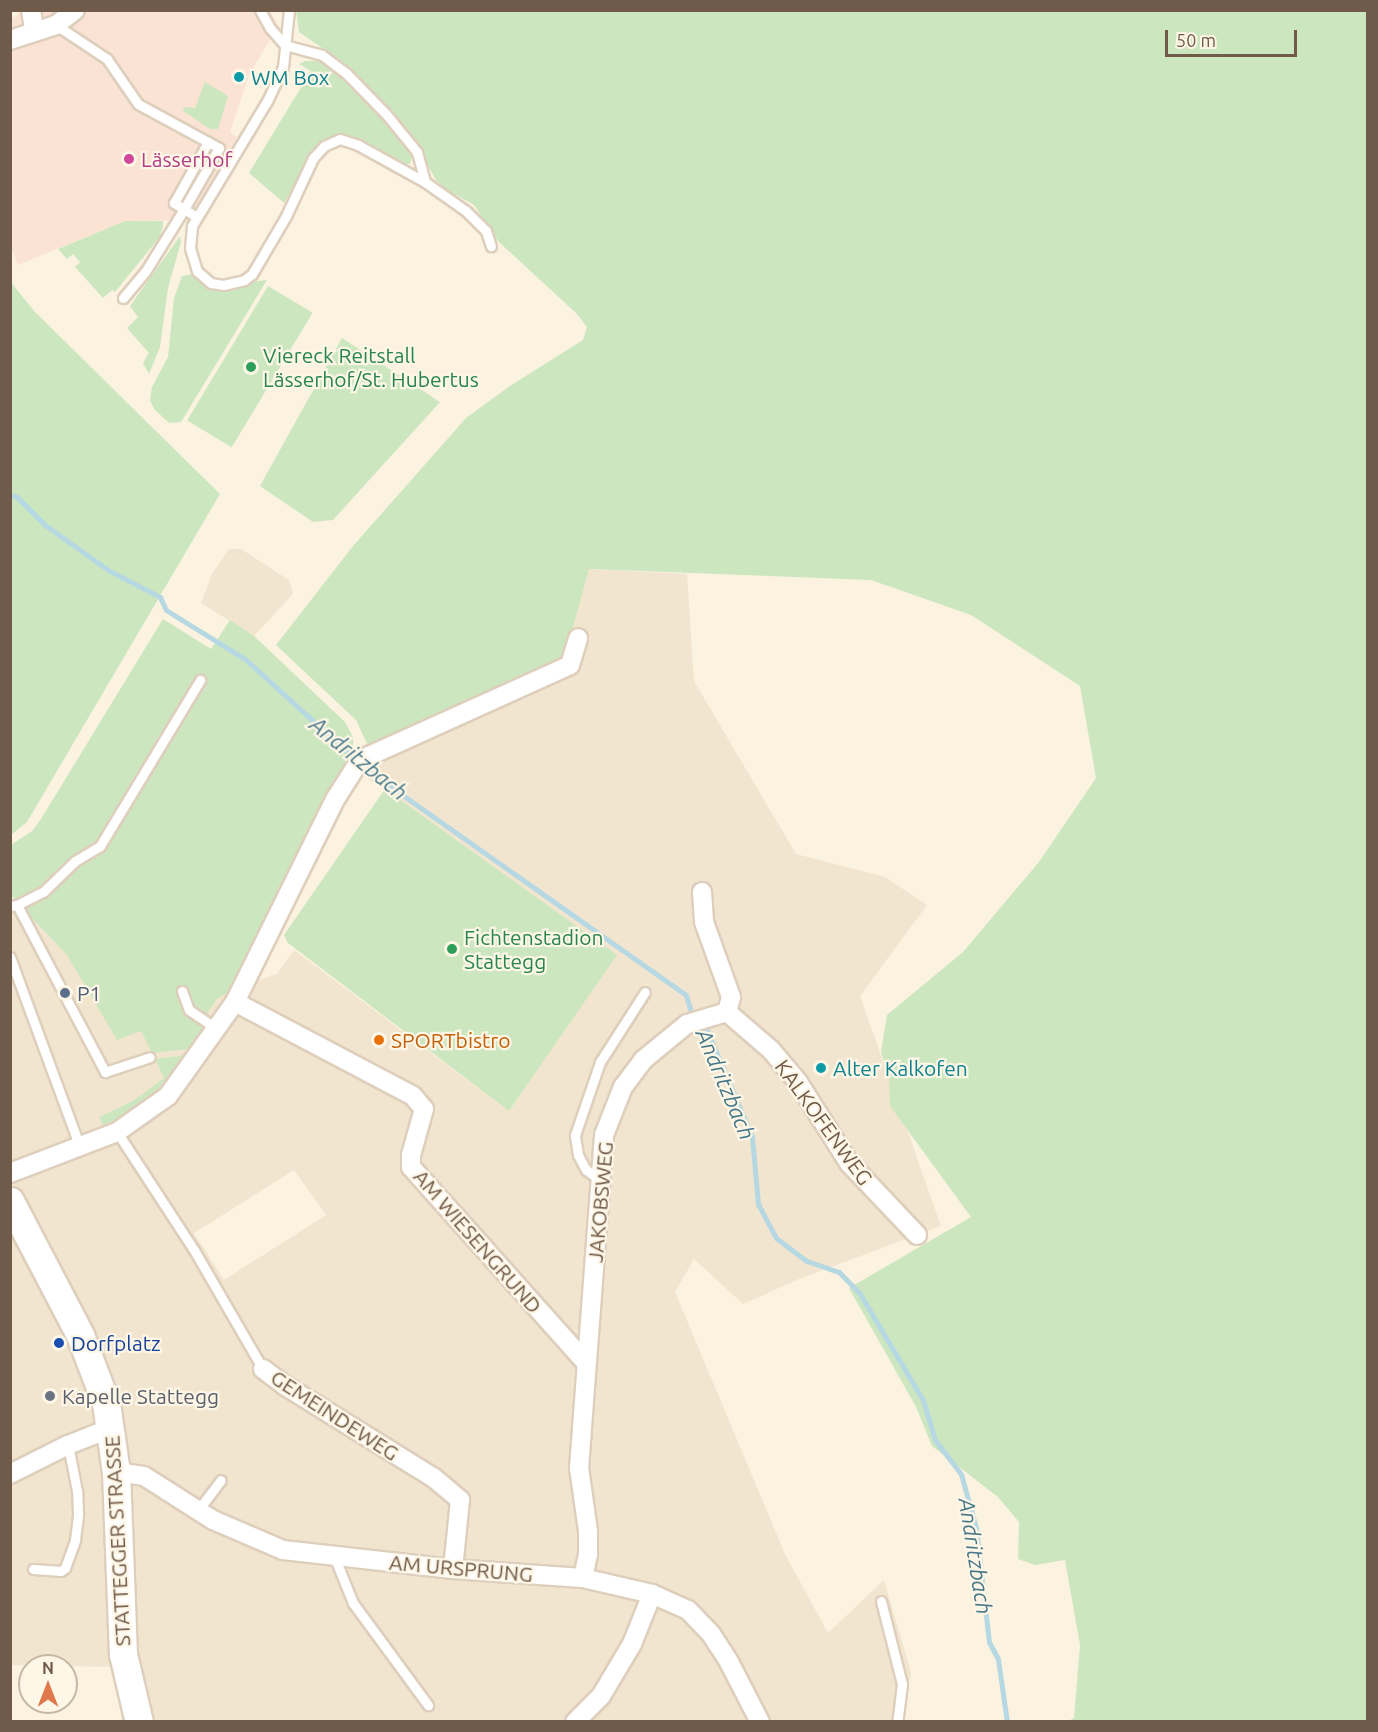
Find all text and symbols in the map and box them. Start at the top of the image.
scale bar [1168,18,1300,56]
text: 50 m [1176,30,1216,50]
place label: WM Box [251,64,329,90]
marker: WM Box [232,70,246,84]
place label: Lässerhof [141,146,233,172]
marker: Lässerhof [122,152,136,166]
place label: Viereck Reitstall Lässerhof/St. Hubertus [263,342,479,392]
marker: Viereck Reitstall Lässerhof/St. Hubertus [244,360,258,374]
water label: Andritzbach [305,711,413,805]
place label: Fichtenstadion Stattegg [464,924,603,974]
marker: Fichtenstadion Stattegg [445,942,459,956]
place label: P1 [77,980,101,1006]
marker: P1 [58,986,72,1000]
water label: Andritzbach [691,1025,761,1143]
place label: SPORTbistro [391,1027,511,1053]
marker: SPORTbistro [372,1033,386,1047]
street label: KALKOFENWEG [770,1054,878,1190]
place label: Alter Kalkofen [833,1055,968,1081]
marker: Alter Kalkofen [814,1061,828,1075]
street label: JAKOBSWEG [582,1140,618,1264]
street label: AM WIESENGRUND [409,1164,547,1318]
place label: Dorfplatz [71,1330,161,1356]
marker: Dorfplatz [52,1336,66,1350]
street label: GEMEINDEWEG [266,1364,404,1466]
place label: Kapelle Stattegg [62,1383,219,1409]
marker: Kapelle Stattegg [43,1389,57,1403]
street label: STATTEGGER STRASSE [99,1435,135,1647]
water label: Andritzbach [954,1496,998,1616]
street label: AM URSPRUNG [388,1549,534,1587]
north arrow [18,1654,78,1714]
text: N [42,1659,54,1677]

